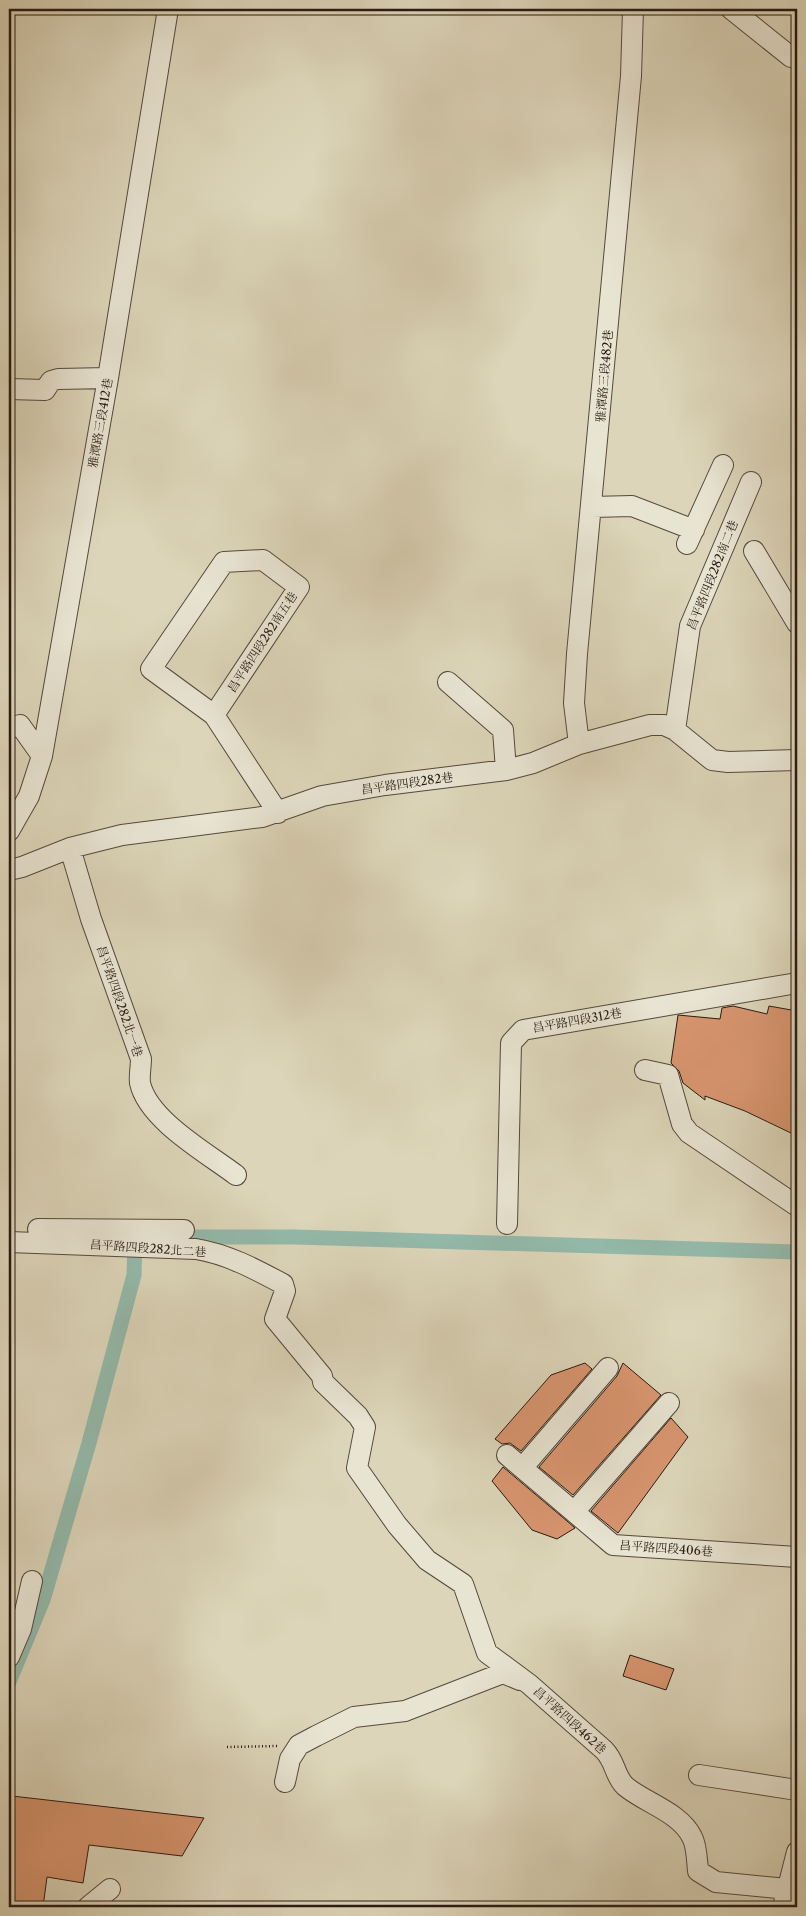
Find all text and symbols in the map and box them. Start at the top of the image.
street label: 雅潭路三段482巷 [592,329,616,423]
street label: 雅潭路三段412巷 [85,377,115,469]
street label: 昌平路四段282南二巷 [683,518,741,632]
street label: 昌平路四段282南五巷 [224,589,300,695]
street label: 昌平路四段282巷 [360,769,454,797]
street label: 昌平路四段282北一巷 [94,943,146,1059]
street label: 昌平路四段312巷 [531,1005,623,1035]
street label: 昌平路四段282北二巷 [89,1236,207,1260]
street label: 昌平路四段406巷 [619,1537,713,1559]
street label: 昌平路四段462巷 [530,1683,610,1757]

